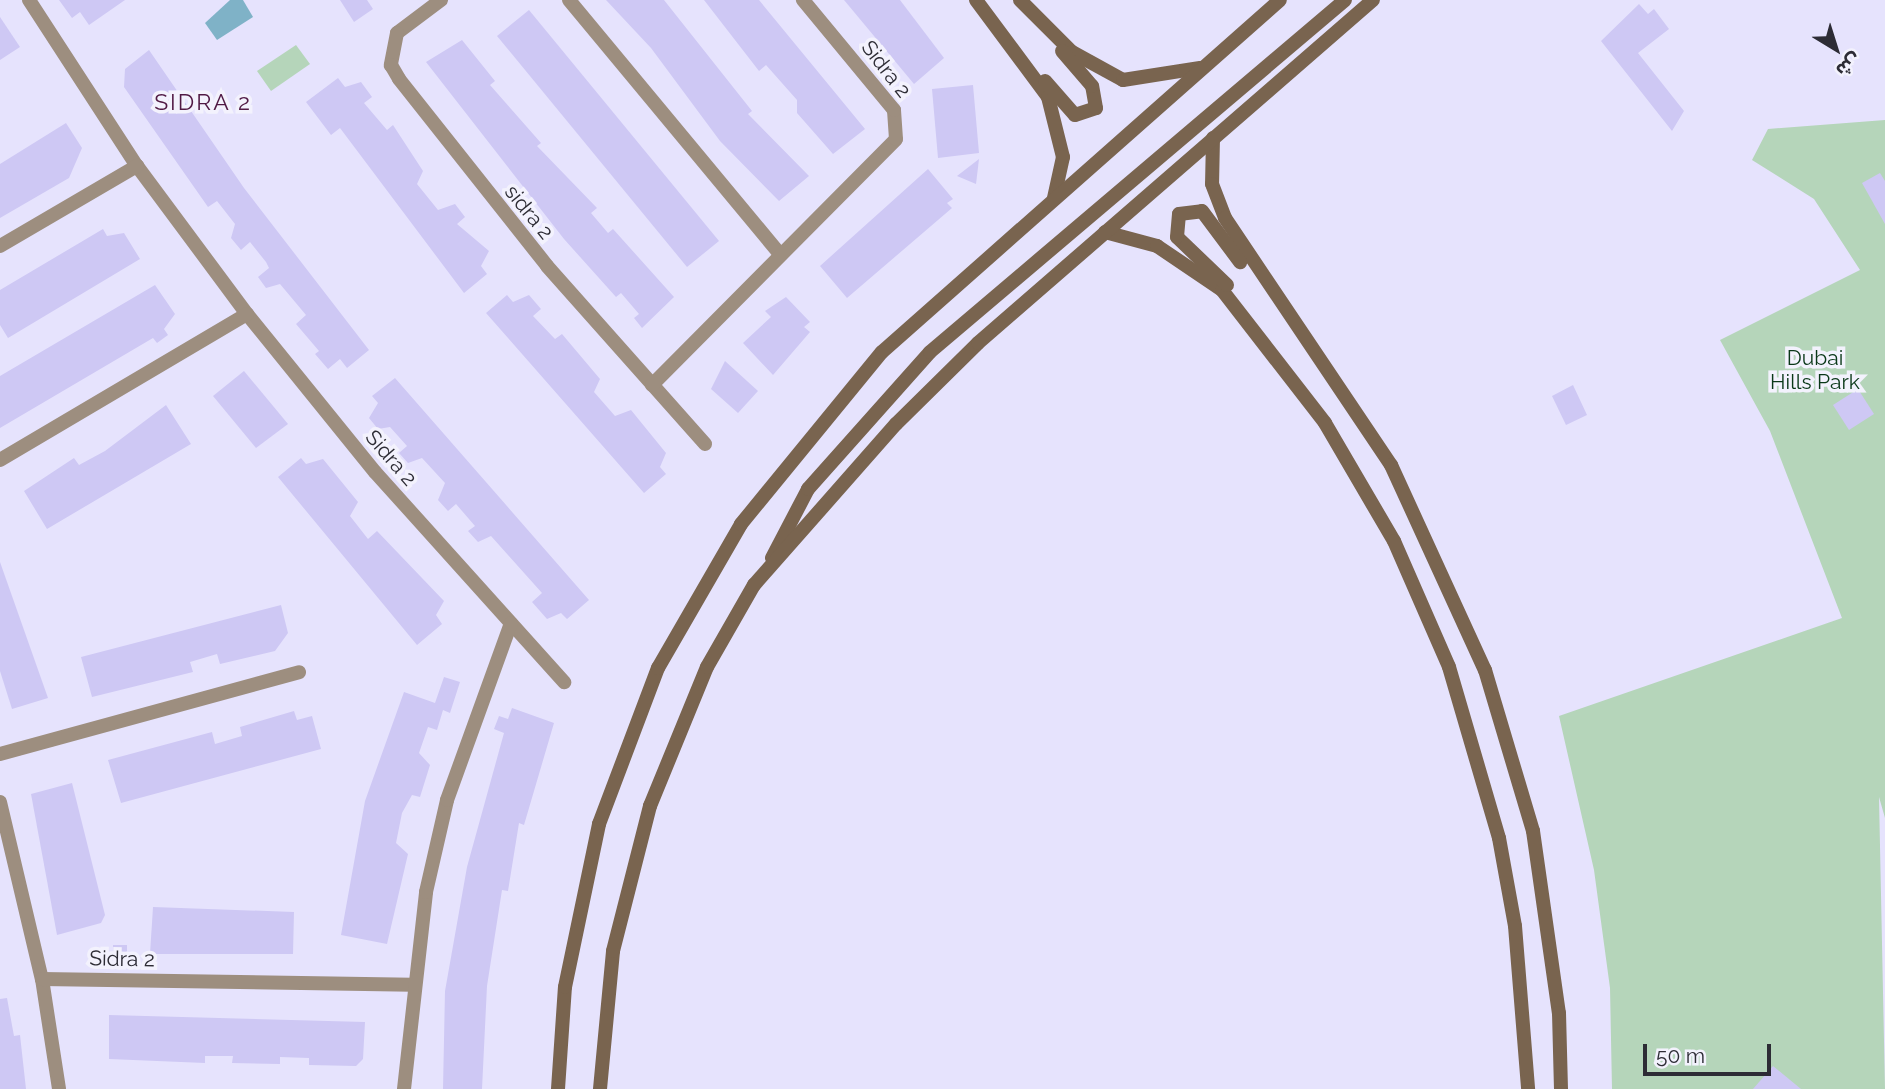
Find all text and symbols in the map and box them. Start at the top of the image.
north arrow [1801,14,1871,84]
street label: Sidra 2 [856,35,916,103]
text: ش [1832,49,1866,82]
district label: SIDRA 2 [155,88,251,116]
street label: sidra 2 [499,180,559,244]
park label: Dubai Hills Park [1770,345,1860,395]
street label: Sidra 2 [360,425,422,491]
street label: Sidra 2 [89,946,155,972]
scale bar [1647,1030,1775,1074]
text: 50 m [1656,1043,1705,1068]

